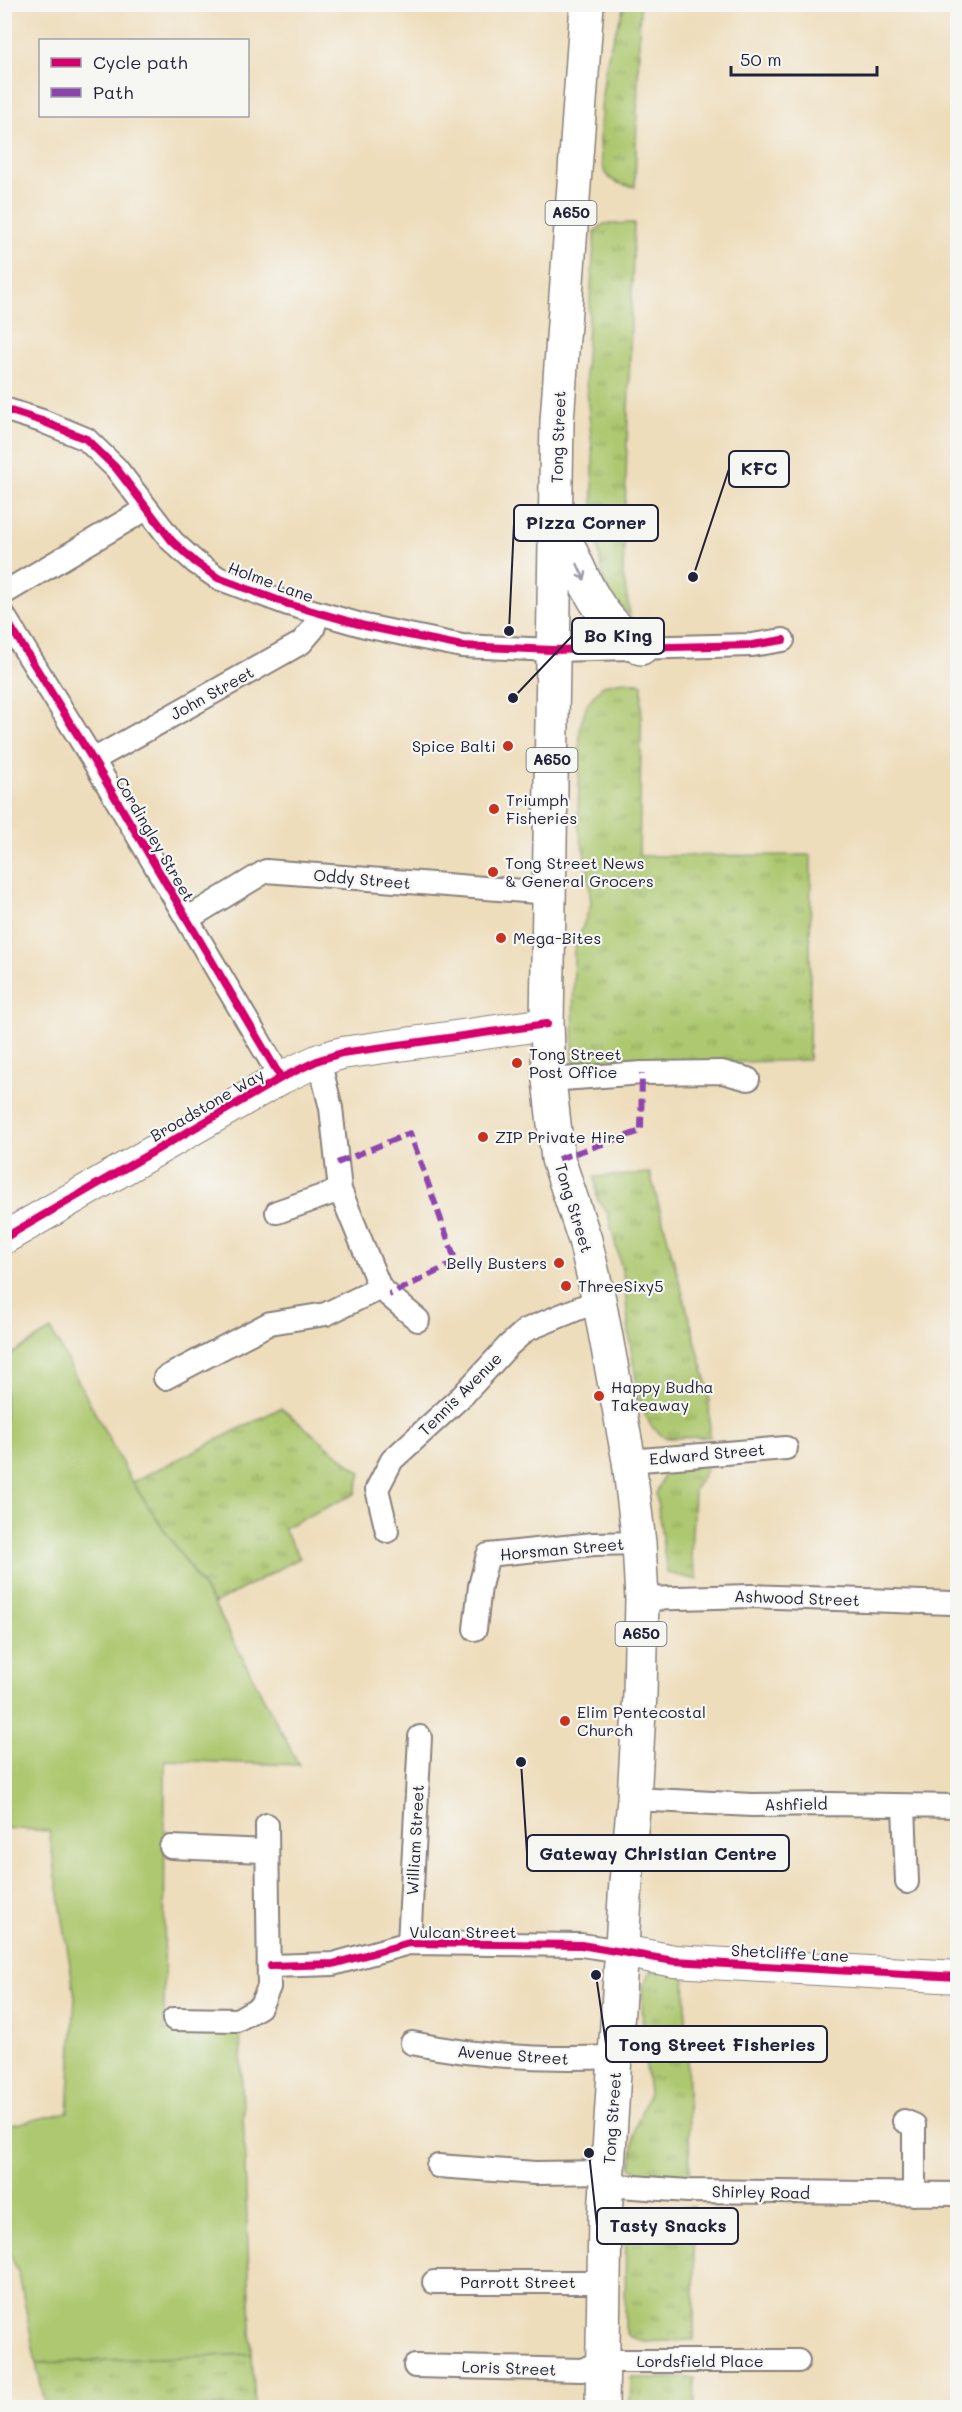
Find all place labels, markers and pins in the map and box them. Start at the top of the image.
callout: KFC [729,451,789,487]
callout: Pizza Corner [514,505,658,541]
callout: Bo King [572,618,664,654]
place label: Spice Balti [412,735,496,756]
marker: Spice Balti [501,739,515,753]
place label: Triumph Fisheries [506,789,577,828]
marker: Triumph Fisheries [487,802,501,816]
place label: Tong Street News & General Grocers [505,852,654,891]
marker: Tong Street News & General Grocers [486,865,500,879]
place label: Mega-Bites [513,927,601,948]
marker: Mega-Bites [494,931,508,945]
place label: Tong Street Post Office [529,1043,622,1082]
marker: Tong Street Post Office [510,1056,524,1070]
place label: ZIP Private Hire [495,1126,625,1147]
marker: ZIP Private Hire [476,1130,490,1144]
place label: Belly Busters [446,1252,547,1273]
marker: Belly Busters [552,1256,566,1270]
place label: ThreeSixy5 [578,1275,664,1296]
marker: ThreeSixy5 [559,1279,573,1293]
place label: Happy Budha Takeaway [611,1376,713,1415]
marker: Happy Budha Takeaway [592,1389,606,1403]
place label: Elim Pentecostal Church [577,1701,706,1740]
marker: Elim Pentecostal Church [558,1714,572,1728]
callout: Gateway Christian Centre [527,1835,789,1871]
callout: Tong Street Fisheries [606,2026,827,2062]
callout: Tasty Snacks [597,2208,738,2244]

